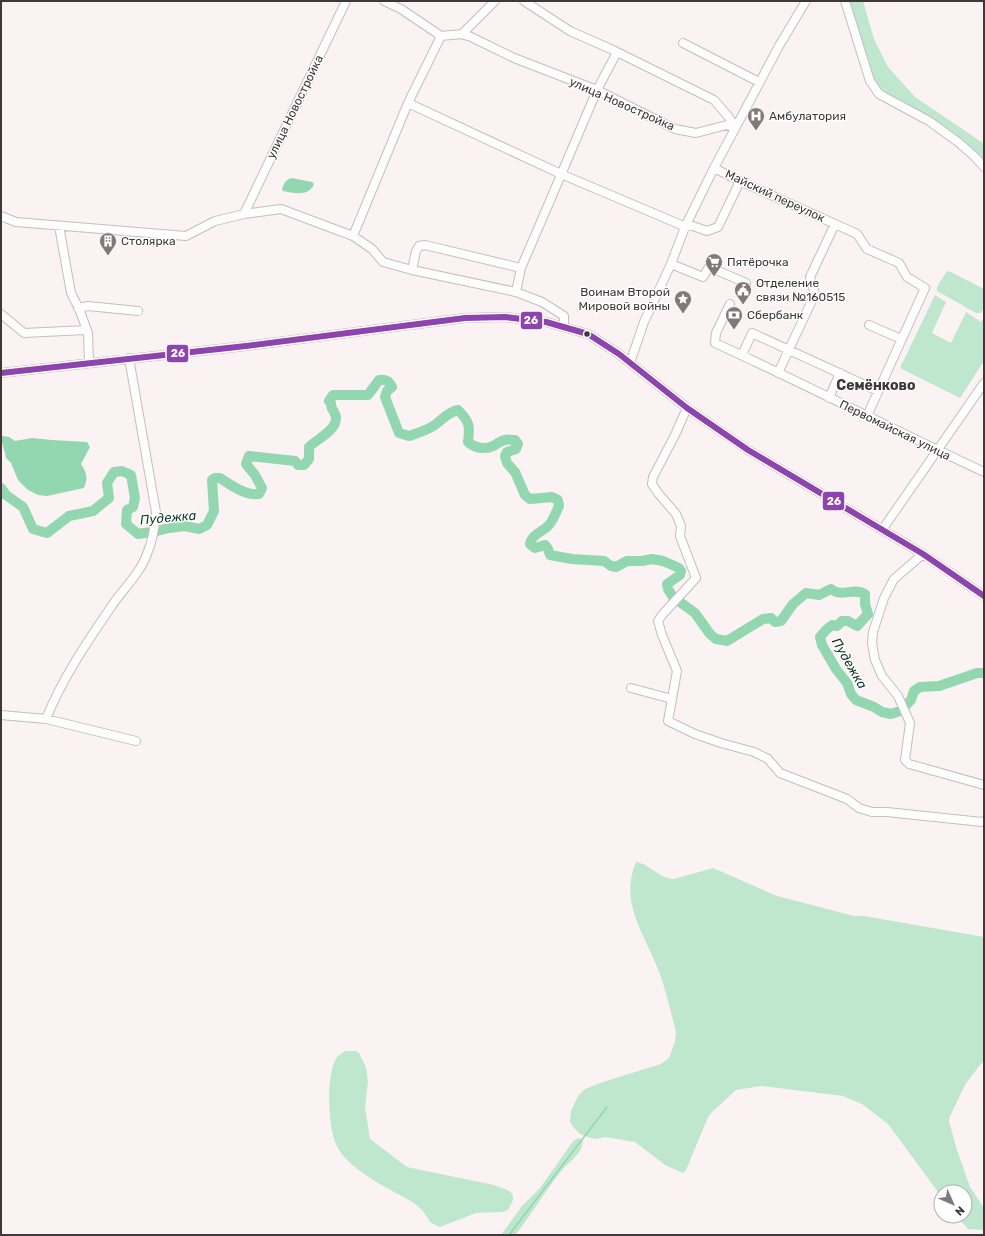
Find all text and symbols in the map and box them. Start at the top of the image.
street label: улица Новостройка [264,53,326,161]
street label: улица Новостройка [567,74,677,134]
hospital icon: Амбулатория [746,106,766,131]
place label: Амбулатория [769,109,846,123]
street label: Майский переулок [723,167,827,225]
building icon: Столярка [98,231,118,256]
place label: Столярка [121,234,176,248]
supermarket icon: Пятёрочка [704,252,724,277]
place label: Пятёрочка [727,255,789,269]
place label: Отделение связи №160515 [756,276,845,304]
public building icon: Отделение связи №160515 [733,280,753,305]
place label: Воинам Второй Мировой войны [579,285,670,313]
place icon: Воинам Второй Мировой войны [673,289,693,314]
bank icon: Сбербанк [724,305,744,330]
place label: Сбербанк [747,308,804,322]
line badge: 26 [520,311,543,330]
text: 26 [524,314,538,327]
unlabelled marker [582,329,592,339]
line badge: 26 [166,344,189,363]
text: 26 [171,347,185,360]
district label: Семёнково [836,377,916,394]
street label: Первомайская улица [837,397,953,463]
line badge: 26 [822,491,845,511]
text: 26 [827,495,841,508]
water label: Пудежка [139,508,197,527]
water label: Пудежка [829,635,870,692]
north arrow [933,1184,973,1224]
text: N [952,1203,967,1218]

